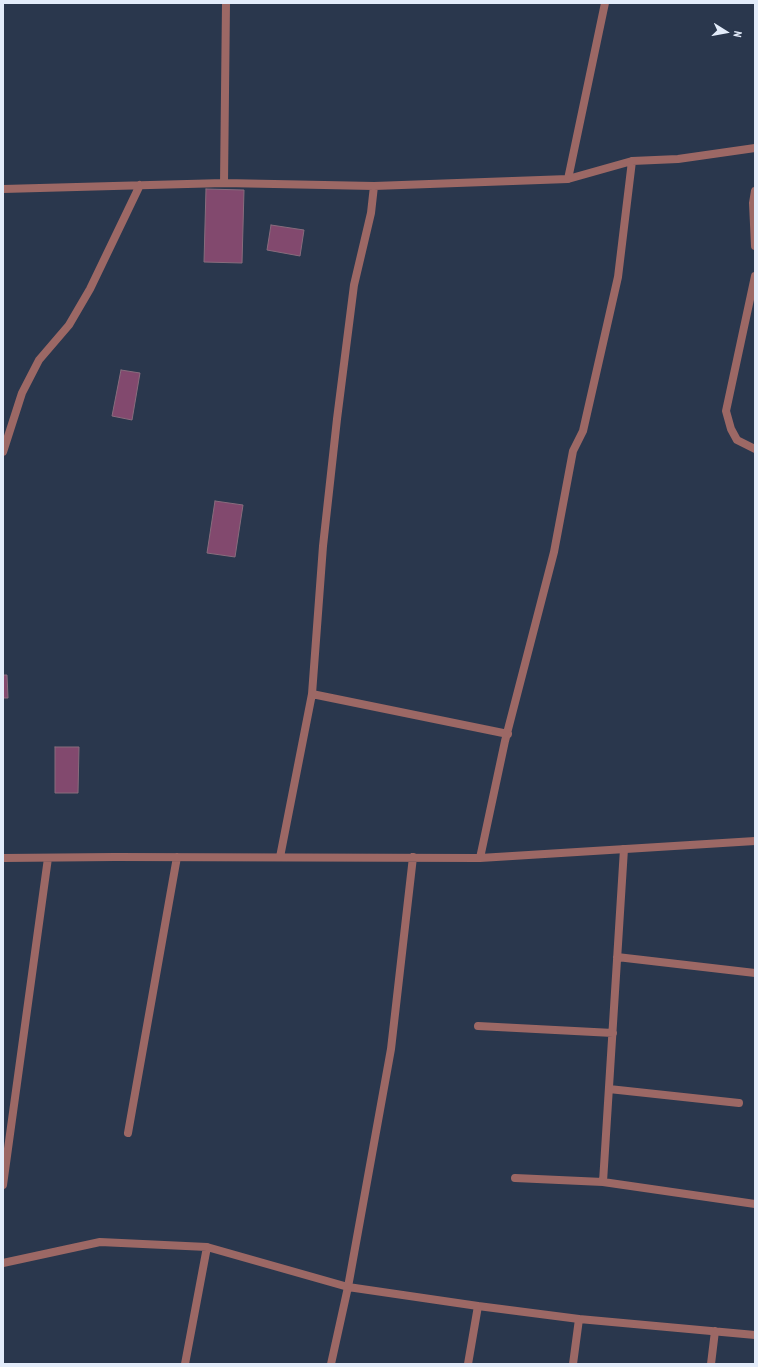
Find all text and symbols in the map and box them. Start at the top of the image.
north arrow [706,12,746,52]
text: N [730,30,745,39]

